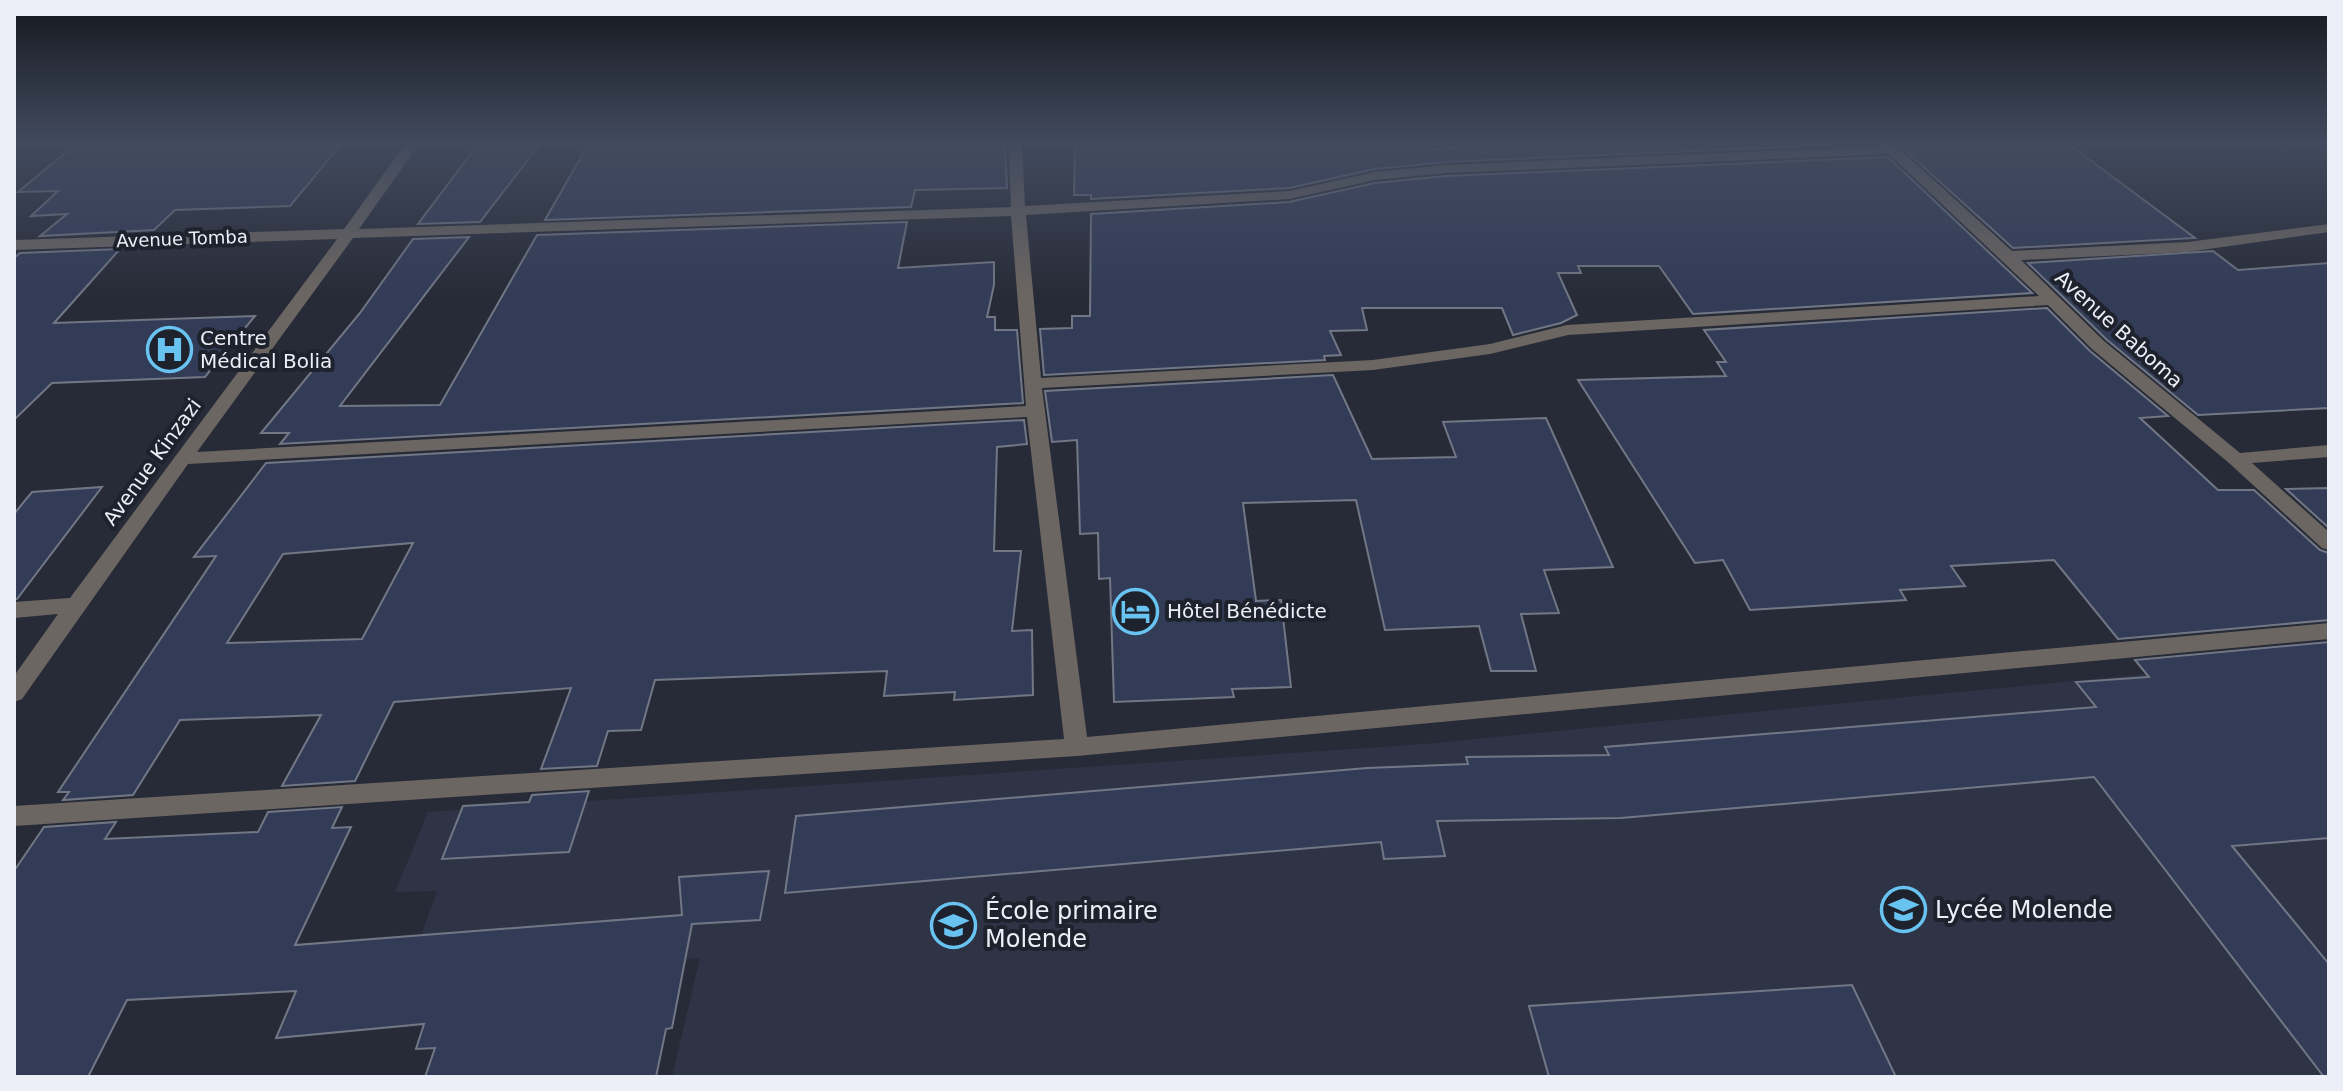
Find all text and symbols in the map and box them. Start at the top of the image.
street label: Avenue Tomba [116,226,248,251]
street label: Avenue Baboma [2050,265,2188,393]
hospital icon: Centre Médical Bolia [145,325,193,373]
place label: Centre Médical Bolia [200,326,332,373]
street label: Avenue Kinzazi [98,394,206,530]
hotel icon: Hôtel Bénédicte [1112,587,1160,635]
place label: Hôtel Bénédicte [1167,599,1327,623]
school or university icon: Lycée Molende [1880,886,1928,934]
place label: École primaire Molende [985,896,1158,953]
place label: Lycée Molende [1935,896,2113,924]
school or university icon: École primaire Molende [930,901,978,949]

